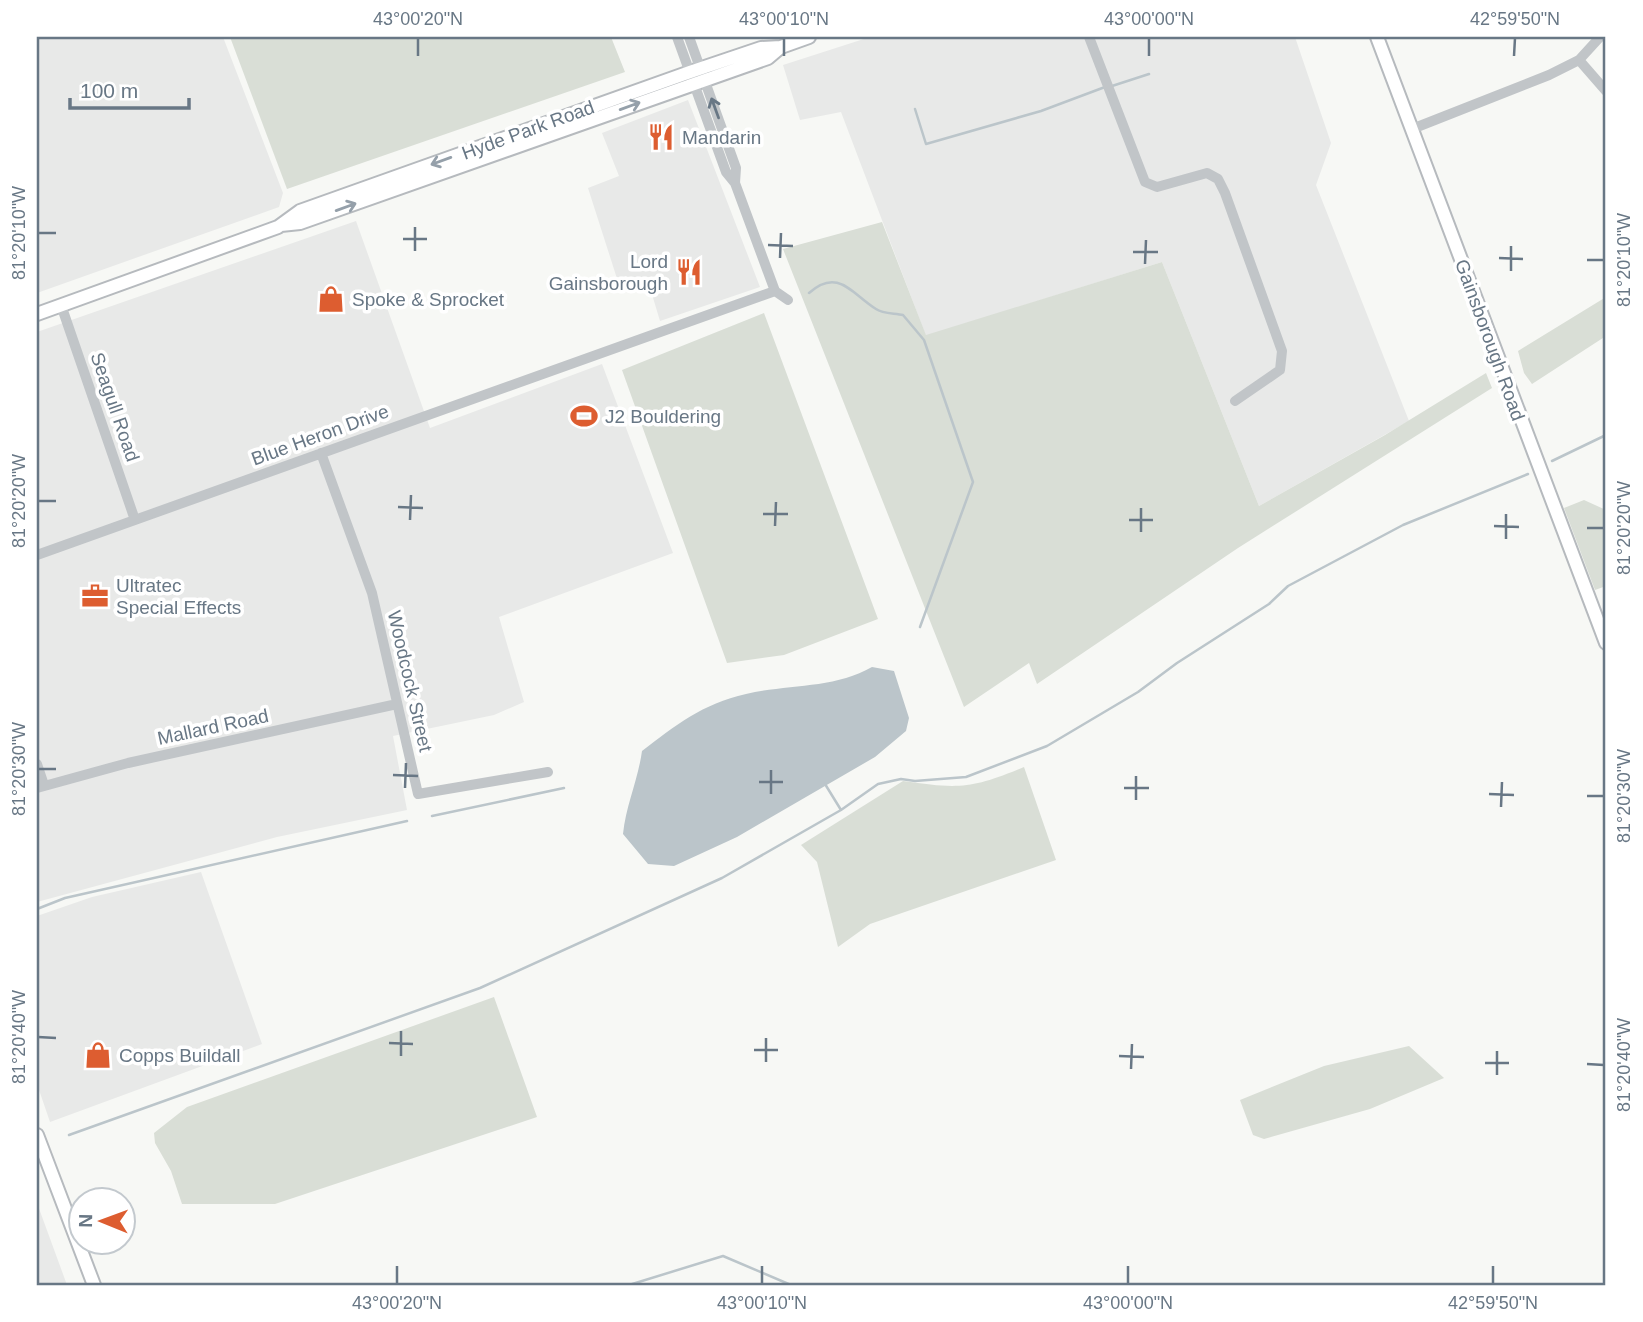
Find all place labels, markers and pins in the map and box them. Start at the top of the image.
restaurant icon: Mandarin [646,122,676,152]
place label: Mandarin [682,127,761,148]
place label: Lord Gainsborough [549,251,668,294]
restaurant icon: Lord Gainsborough [674,257,704,287]
shop icon: Spoke & Sprocket [316,284,346,314]
place label: Spoke & Sprocket [352,289,505,310]
sports icon: J2 Bouldering [569,401,599,431]
place label: J2 Bouldering [605,406,721,427]
place label: Ultratec Special Effects [116,575,241,618]
office icon: Ultratec Special Effects [80,581,110,611]
shop icon: Copps Buildall [83,1040,113,1070]
place label: Copps Buildall [119,1045,240,1066]

